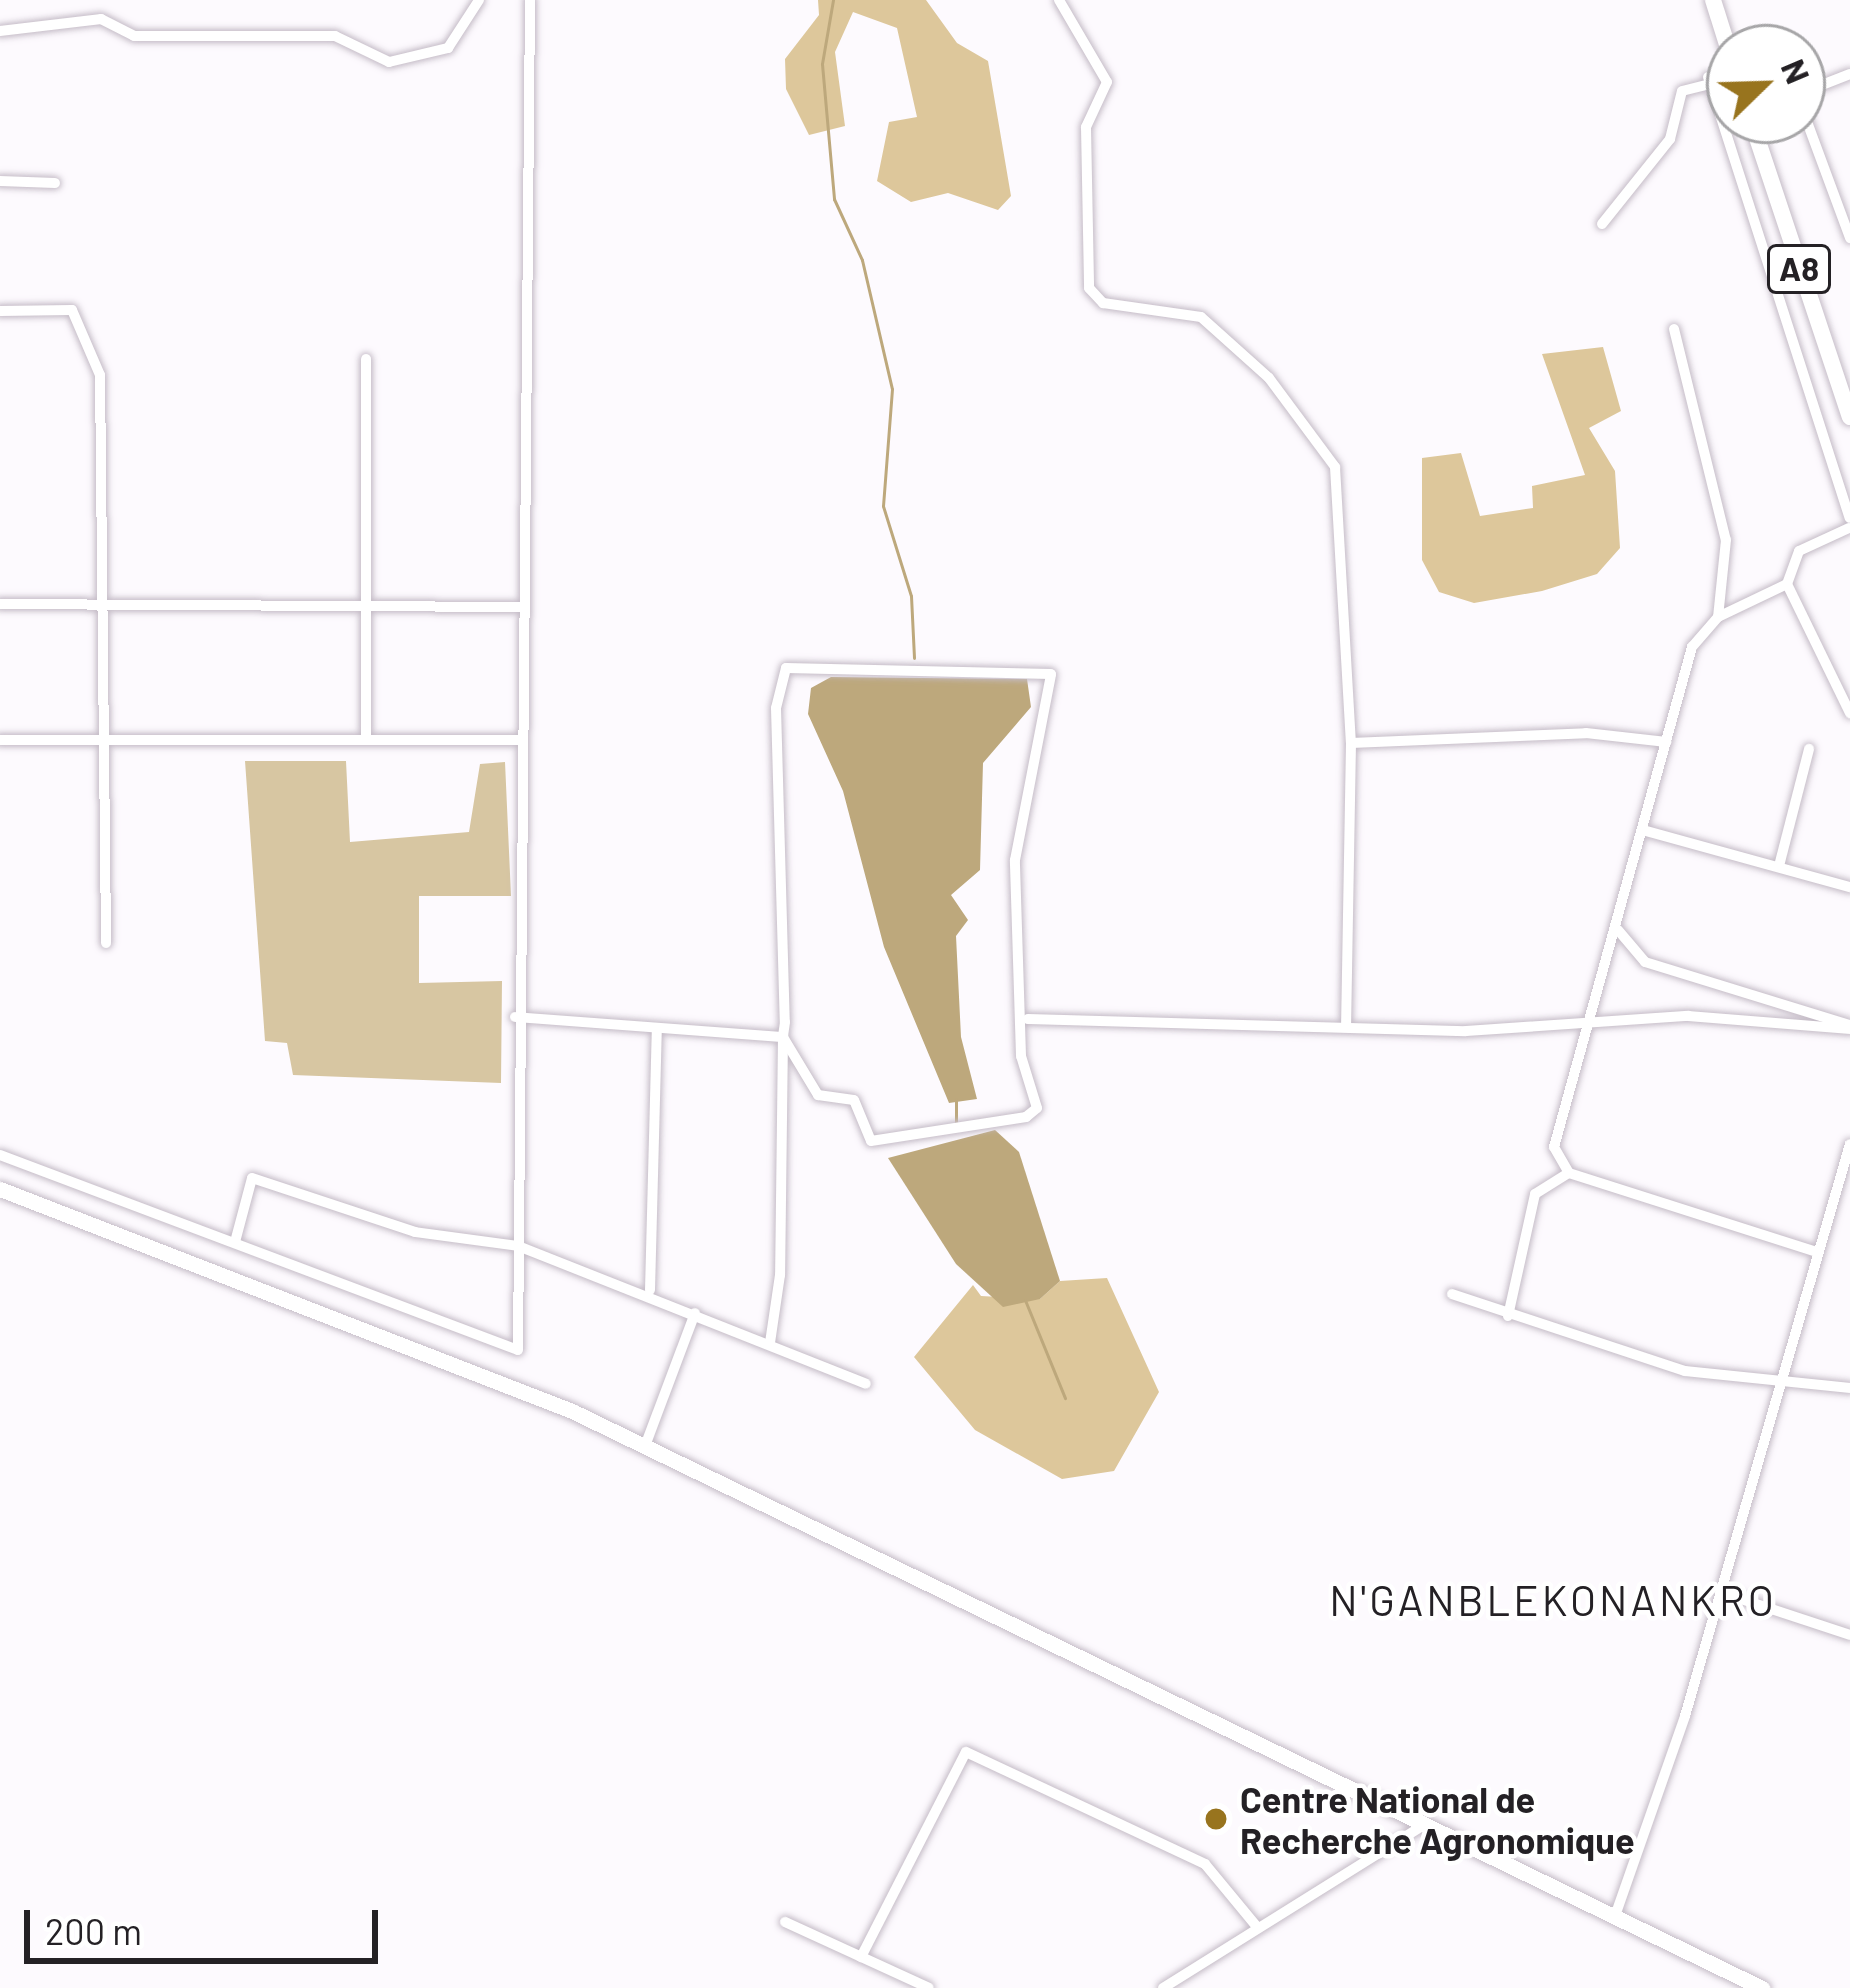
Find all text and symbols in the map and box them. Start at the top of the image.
north arrow [1706,24,1826,144]
text: N [1774,53,1819,89]
road number: A8 [1766,242,1832,296]
district label: N'GANBLEKONANKRO [1329,1574,1777,1624]
place label: Centre National de Recherche Agronomique [1240,1776,1635,1861]
marker: Centre National de Recherche Agronomique [1203,1806,1229,1832]
scale bar [30,1886,384,1960]
text: 200 m [45,1909,142,1952]

